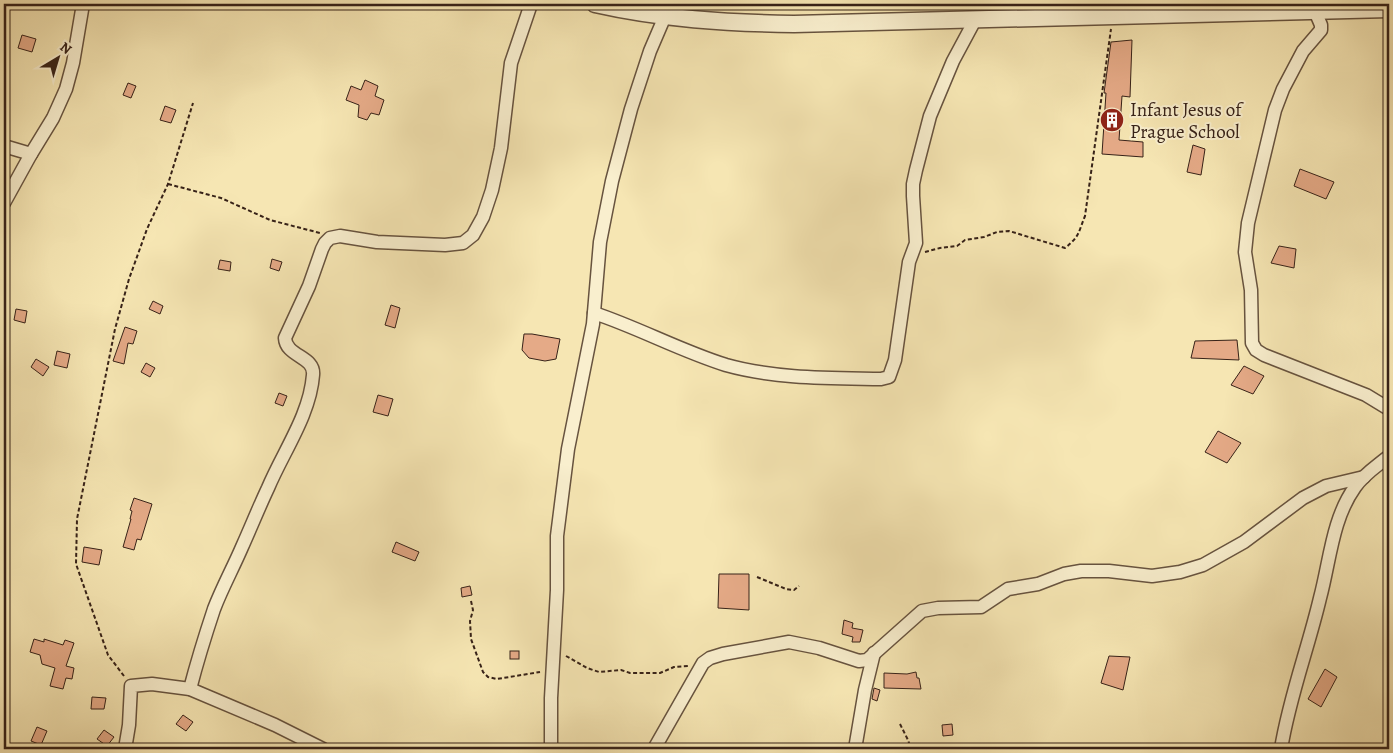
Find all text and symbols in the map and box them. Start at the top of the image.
north arrow [32,32,82,82]
text: N [56,38,76,59]
place label: Infant Jesus of Prague School [1130,97,1244,145]
building icon: Infant Jesus of Prague School [1099,107,1125,133]

